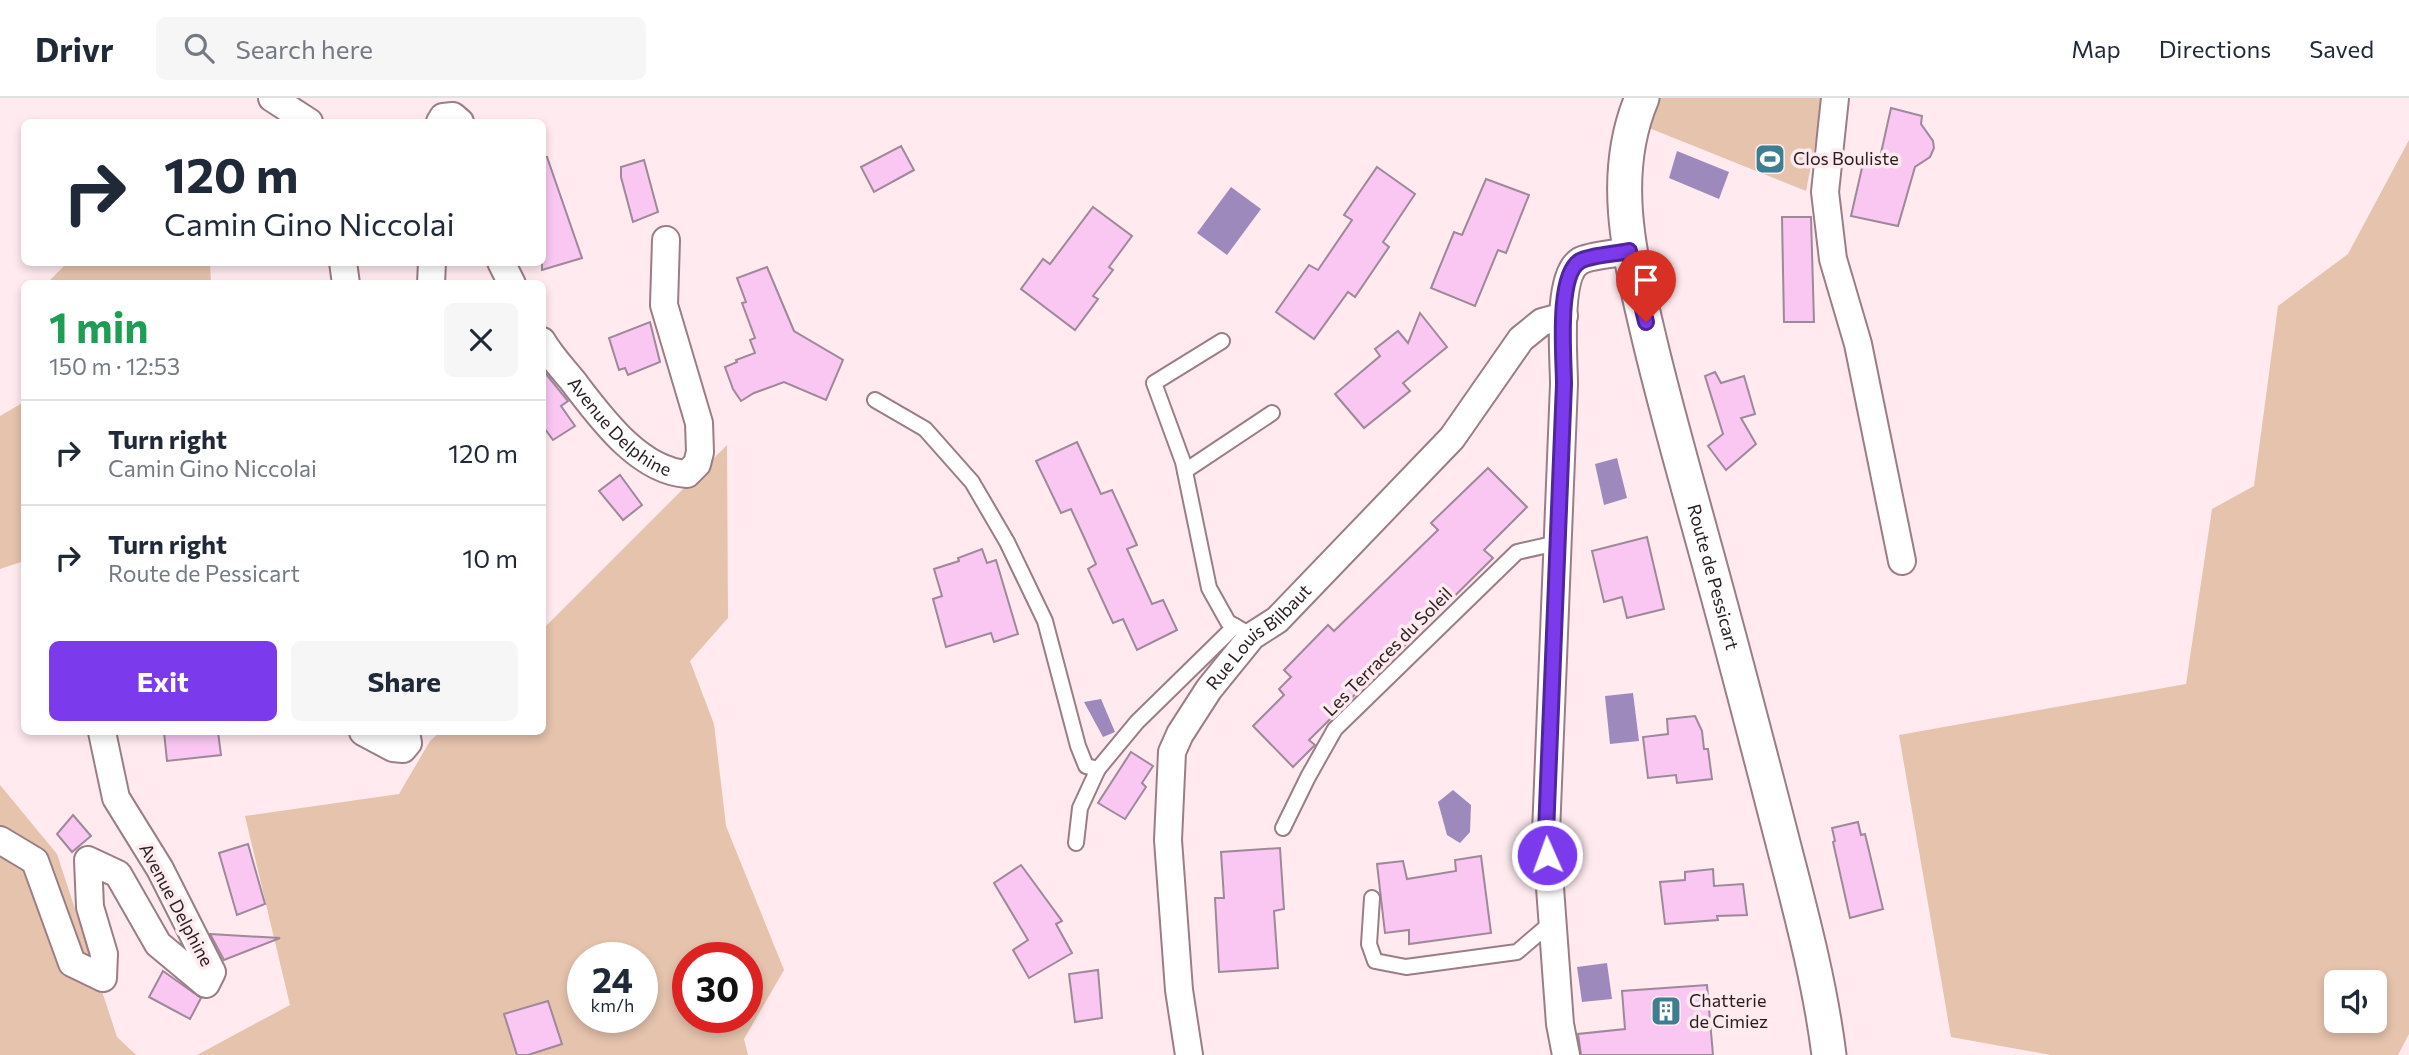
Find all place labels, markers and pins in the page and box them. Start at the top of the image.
sports icon: Clos Bouliste [1753,142,1787,176]
place label: Clos Bouliste [1793,147,1899,169]
pin [1616,250,1676,322]
place label: Chatterie de Cimiez [1689,989,1768,1032]
building icon: Chatterie de Cimiez [1649,994,1683,1028]

